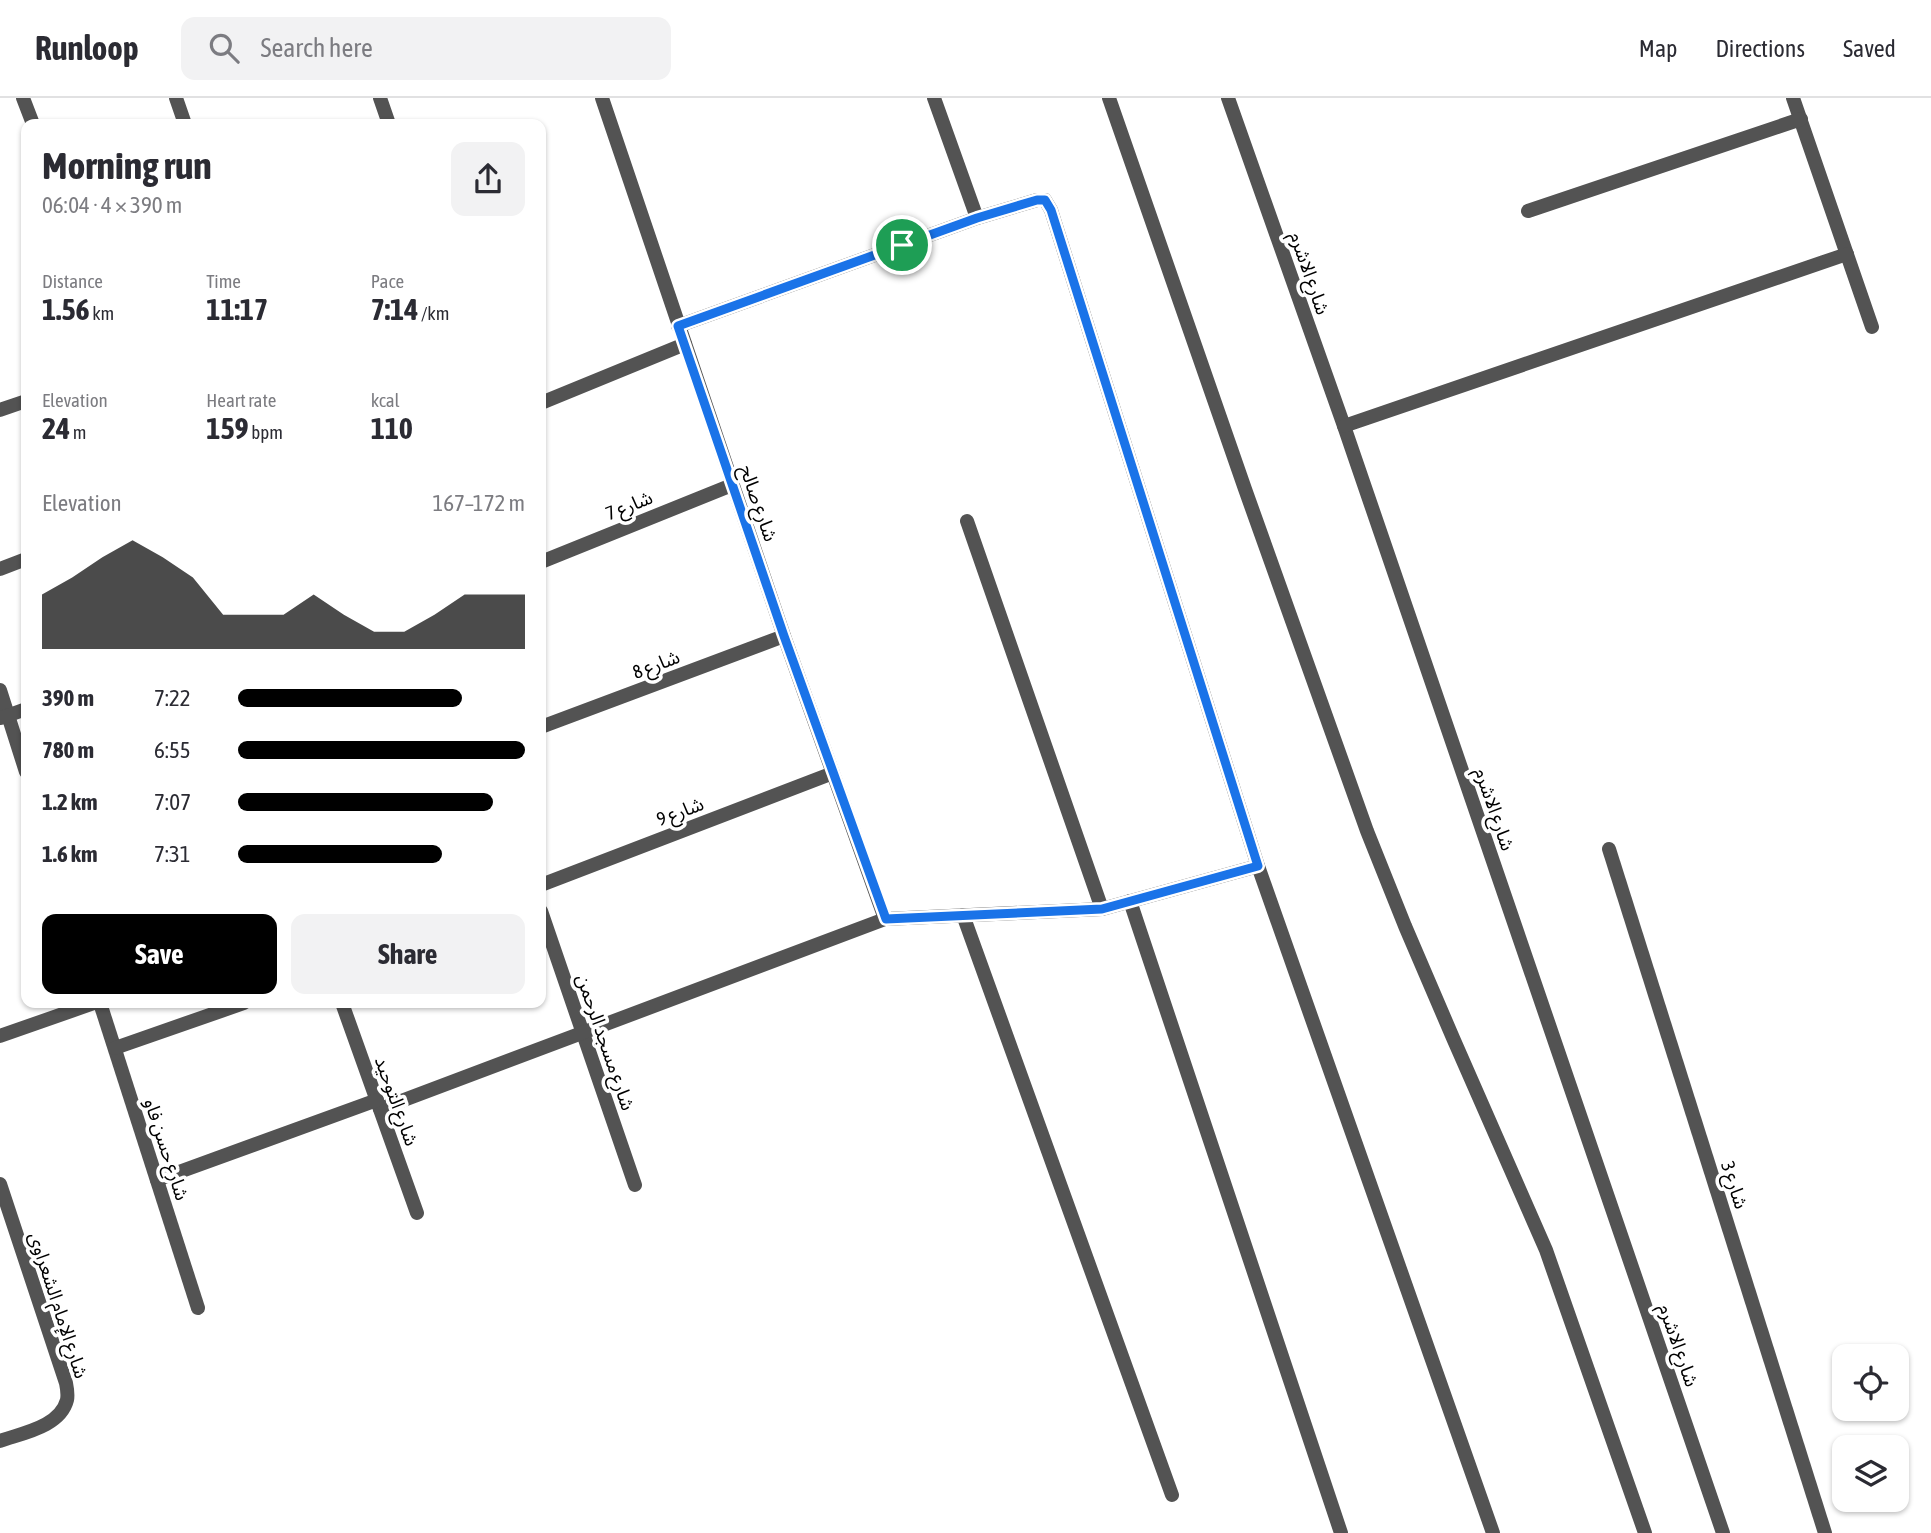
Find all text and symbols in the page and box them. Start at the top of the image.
search box [181,17,671,80]
text: Runloop [35,29,139,67]
icon: search [205,29,243,67]
text: Search here [261,33,373,63]
text: Map [1639,35,1677,62]
text: Directions [1715,35,1805,62]
text: Saved [1843,35,1896,62]
button: share [451,142,525,216]
text: Morning run [42,144,212,187]
text: 06:04 · 4 × 390 m [42,192,182,218]
pin [872,215,932,275]
icon: arrive [883,226,921,264]
street label: شارع الاشرم [1282,229,1334,319]
text: Distance [42,270,103,292]
text: Time [206,270,241,292]
text: Pace [371,270,404,292]
text: 1.56 [42,292,90,326]
text: 11:17 [206,292,268,326]
text: 7:14 [371,292,418,326]
text: km [90,302,114,324]
text: /km [418,302,449,324]
text: Elevation [42,389,108,411]
text: Heart rate [206,389,276,411]
text: kcal [371,389,400,411]
text: 24 [42,411,70,445]
text: 159 [206,411,249,445]
text: 110 [371,411,413,445]
text: m [70,421,87,443]
text: bpm [249,421,283,443]
street label: شارع صالح [732,462,782,546]
street label: شارع 7 [602,486,657,527]
text: Elevation [42,490,122,516]
text: 167–172 m [432,490,525,516]
street label: شارع 8 [629,645,684,686]
text: 390 m [42,685,94,711]
text: 7:22 [154,685,191,711]
text: 780 m [42,737,94,763]
text: 6:55 [154,737,191,763]
street label: شارع الاشرم [1467,765,1519,855]
text: 1.2 km [42,789,98,815]
text: 7:07 [154,789,191,815]
street label: شارع 9 [653,792,708,833]
text: 1.6 km [42,841,98,867]
text: 7:31 [154,841,191,867]
button: Save [42,914,277,994]
button: Share [291,914,525,994]
street label: شارع مسجد الرحمن [570,971,640,1114]
street label: شارع التوحيد [368,1053,423,1150]
street label: شارع حسن فاو [137,1095,194,1204]
street label: شارع 3 [1714,1159,1753,1212]
street label: شارع الإمام الشعراوى [21,1229,93,1382]
street label: شارع الاشرم [1651,1301,1703,1391]
map controls [1832,1344,1909,1512]
button: locate [1832,1344,1909,1421]
button: layers [1832,1435,1909,1512]

